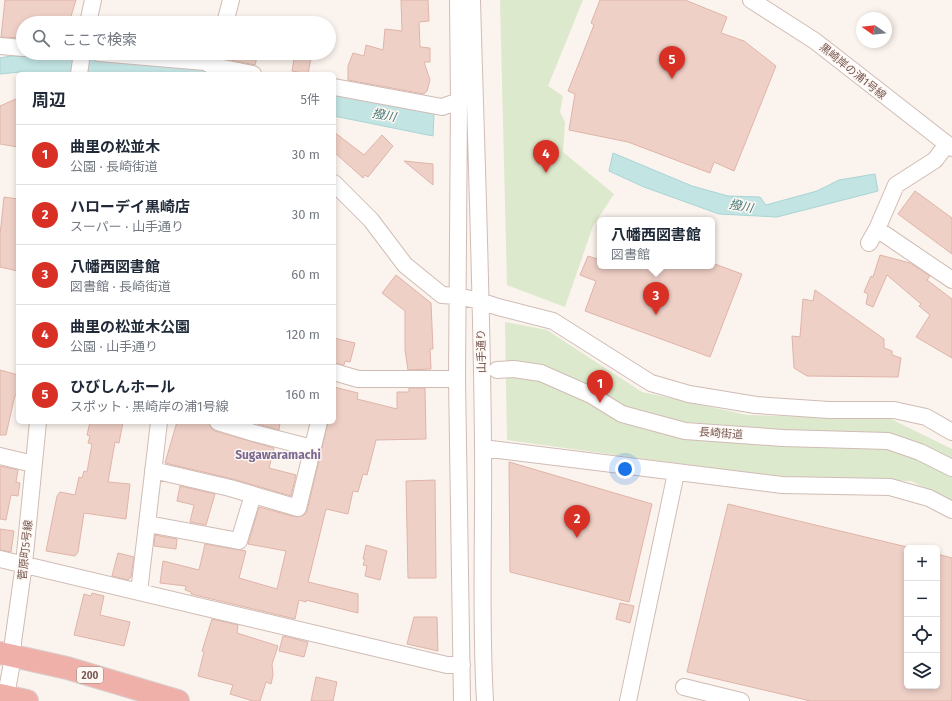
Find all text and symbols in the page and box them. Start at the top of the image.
north arrow [856,12,892,48]
search box [16,16,336,60]
icon: search [30,27,52,49]
text: ここで検索 [62,31,137,49]
street label: 黒崎岸の浦1号線 [817,41,889,102]
pin: 5 [659,46,685,79]
text: 周辺 [32,90,66,111]
text: 5件 [300,92,320,107]
water label: 撥川 [371,106,399,125]
text: 曲里の松並木 [70,138,160,156]
pin: 4 [533,140,559,173]
text: 1 [42,147,48,162]
text: 30 m [292,147,320,162]
text: 公園 · 長崎街道 [70,159,158,174]
water label: 撥川 [728,197,756,216]
text: ハローデイ黒崎店 [70,198,190,216]
text: 2 [42,207,48,222]
text: 30 m [292,207,320,222]
popup [597,217,715,269]
text: スーパー · 山手通り [70,219,184,234]
text: 八幡西図書館 [611,226,701,244]
text: 図書館 [611,247,650,262]
text: 八幡西図書館 [70,258,160,276]
text: 3 [42,267,48,282]
text: 60 m [291,267,320,282]
text: 図書館 · 長崎街道 [70,279,171,294]
pin: 3 [643,282,669,315]
text: 曲里の松並木公園 [70,318,190,336]
text: 4 [41,327,49,342]
text: 120 m [286,327,320,342]
street label: 山手通り [475,329,488,373]
text: 公園 · 山手通り [70,339,158,354]
pin: 1 [587,370,613,403]
text: ひびしんホール [70,378,175,396]
text: 5 [42,387,48,402]
text: 160 m [286,387,320,402]
text: スポット · 黒崎岸の浦1号線 [70,399,229,414]
street label: 長崎街道 [699,425,743,442]
district label: Sugawaramachi [235,448,321,462]
your location [615,459,635,479]
pin: 2 [564,505,590,538]
street label: 菅原町5号線 [16,519,35,581]
map controls [904,545,940,689]
button: + [904,545,940,581]
button: − [904,581,940,617]
button: locate [904,617,940,653]
button: layers [904,653,940,689]
road number: 200 [77,667,103,683]

